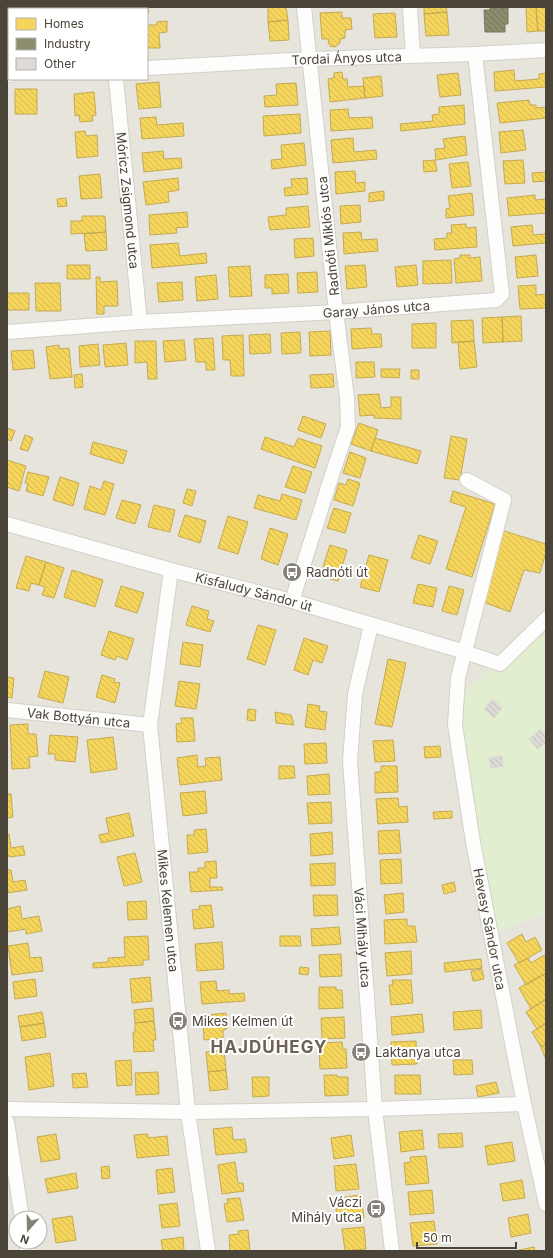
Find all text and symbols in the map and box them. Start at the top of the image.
legend [8,8,148,80]
text: Homes [44,16,84,31]
text: Industry [44,36,91,51]
street label: Tordai Ányos utca [291,48,402,68]
text: Other [44,56,76,71]
street label: Móricz Zsigmond utca [113,131,143,270]
street label: Radnóti Miklós utca [314,175,342,297]
street label: Garay János utca [322,297,430,321]
bus stop icon: Radnóti út [281,561,303,583]
place label: Radnóti út [306,564,368,580]
street label: Kisfaludy Sándor út [194,569,314,615]
street label: Vak Bottyán utca [26,704,131,731]
street label: Mikes Kelemen utca [154,848,182,973]
street label: Hevesy Sándor utca [470,867,510,991]
street label: Váci Mihály utca [351,887,374,988]
bus stop icon: Mikes Kelmen út [167,1010,189,1032]
place label: Mikes Kelmen út [192,1013,293,1029]
district label: HAJDÚHEGY [211,1036,327,1057]
bus stop icon: Laktanya utca [350,1041,372,1063]
place label: Laktanya utca [375,1044,461,1060]
place label: Váczi Mihály utca [291,1194,362,1225]
bus stop icon: Váczi Mihály utca [365,1198,387,1220]
north arrow [8,1210,48,1250]
scale bar [417,1224,516,1250]
text: 50 m [423,1230,452,1245]
text: N [18,1231,31,1247]

